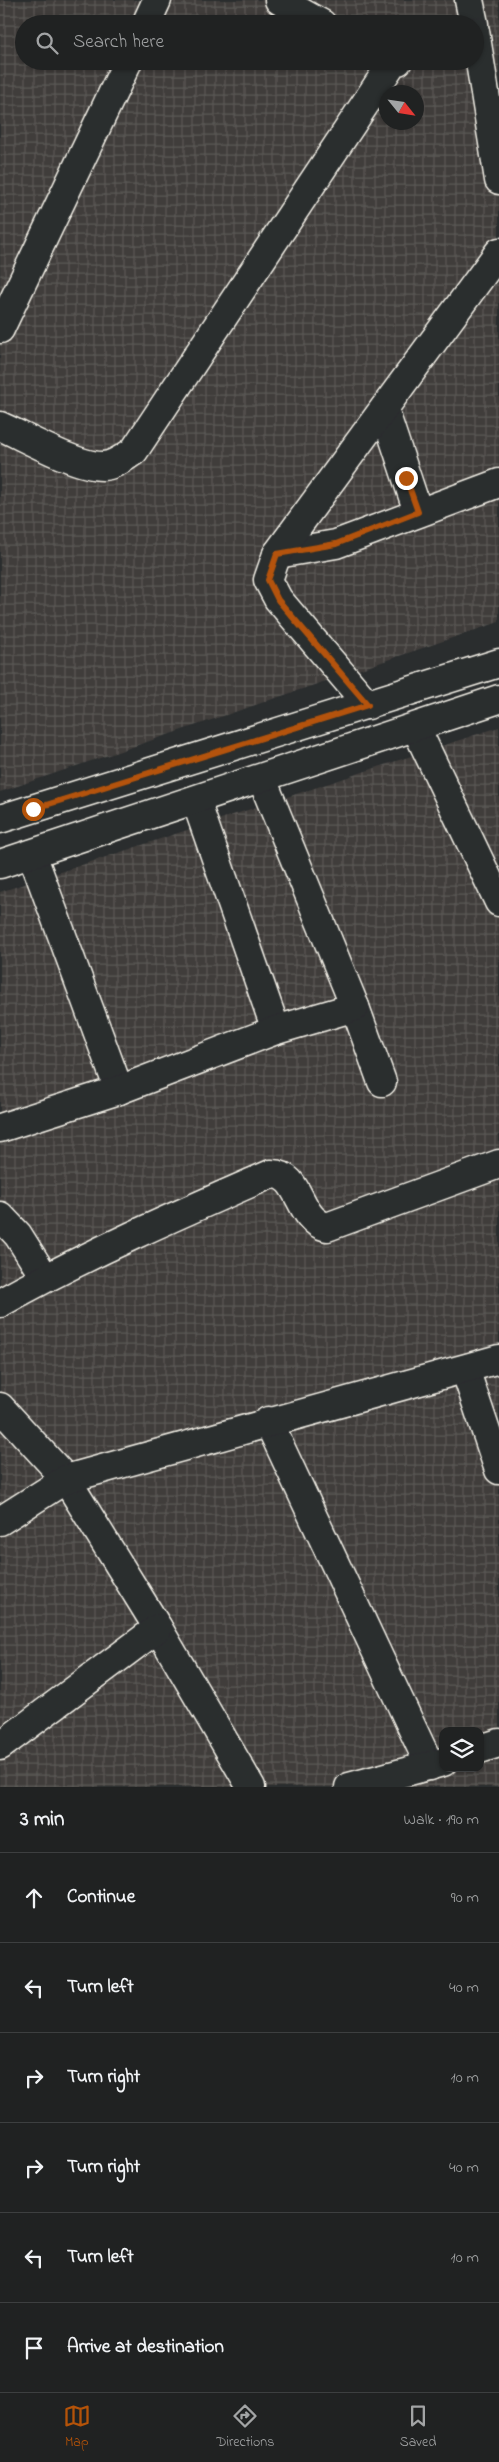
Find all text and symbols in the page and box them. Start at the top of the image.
search box [15,15,484,70]
icon: search [33,29,61,57]
text: Search here [73,29,164,56]
north arrow [379,85,424,130]
route end [395,467,418,490]
route start [22,798,45,821]
map controls [439,1727,484,1772]
button: layers [439,1727,484,1772]
text: 3 min [20,1805,64,1835]
text: Walk · 190 m [404,1808,479,1832]
icon: ahead [20,1884,48,1912]
text: Continue [67,1884,135,1911]
text: 90 m [451,1886,479,1910]
icon: left [20,1974,48,2002]
text: Turn left [67,1974,134,2001]
text: 40 m [449,1976,479,2000]
icon: right [20,2064,48,2092]
text: Turn right [67,2064,140,2091]
text: 10 m [451,2066,479,2090]
icon: right [20,2154,48,2182]
text: Turn right [67,2154,140,2181]
text: 40 m [449,2156,479,2180]
icon: left [20,2244,48,2272]
text: Turn left [67,2244,134,2271]
text: 10 m [451,2246,479,2270]
icon: arrive [20,2334,48,2362]
text: Arrive at destination [67,2334,224,2361]
tab: Map [63,2402,91,2453]
tab: Directions [216,2402,274,2453]
tab: Saved [400,2402,436,2453]

